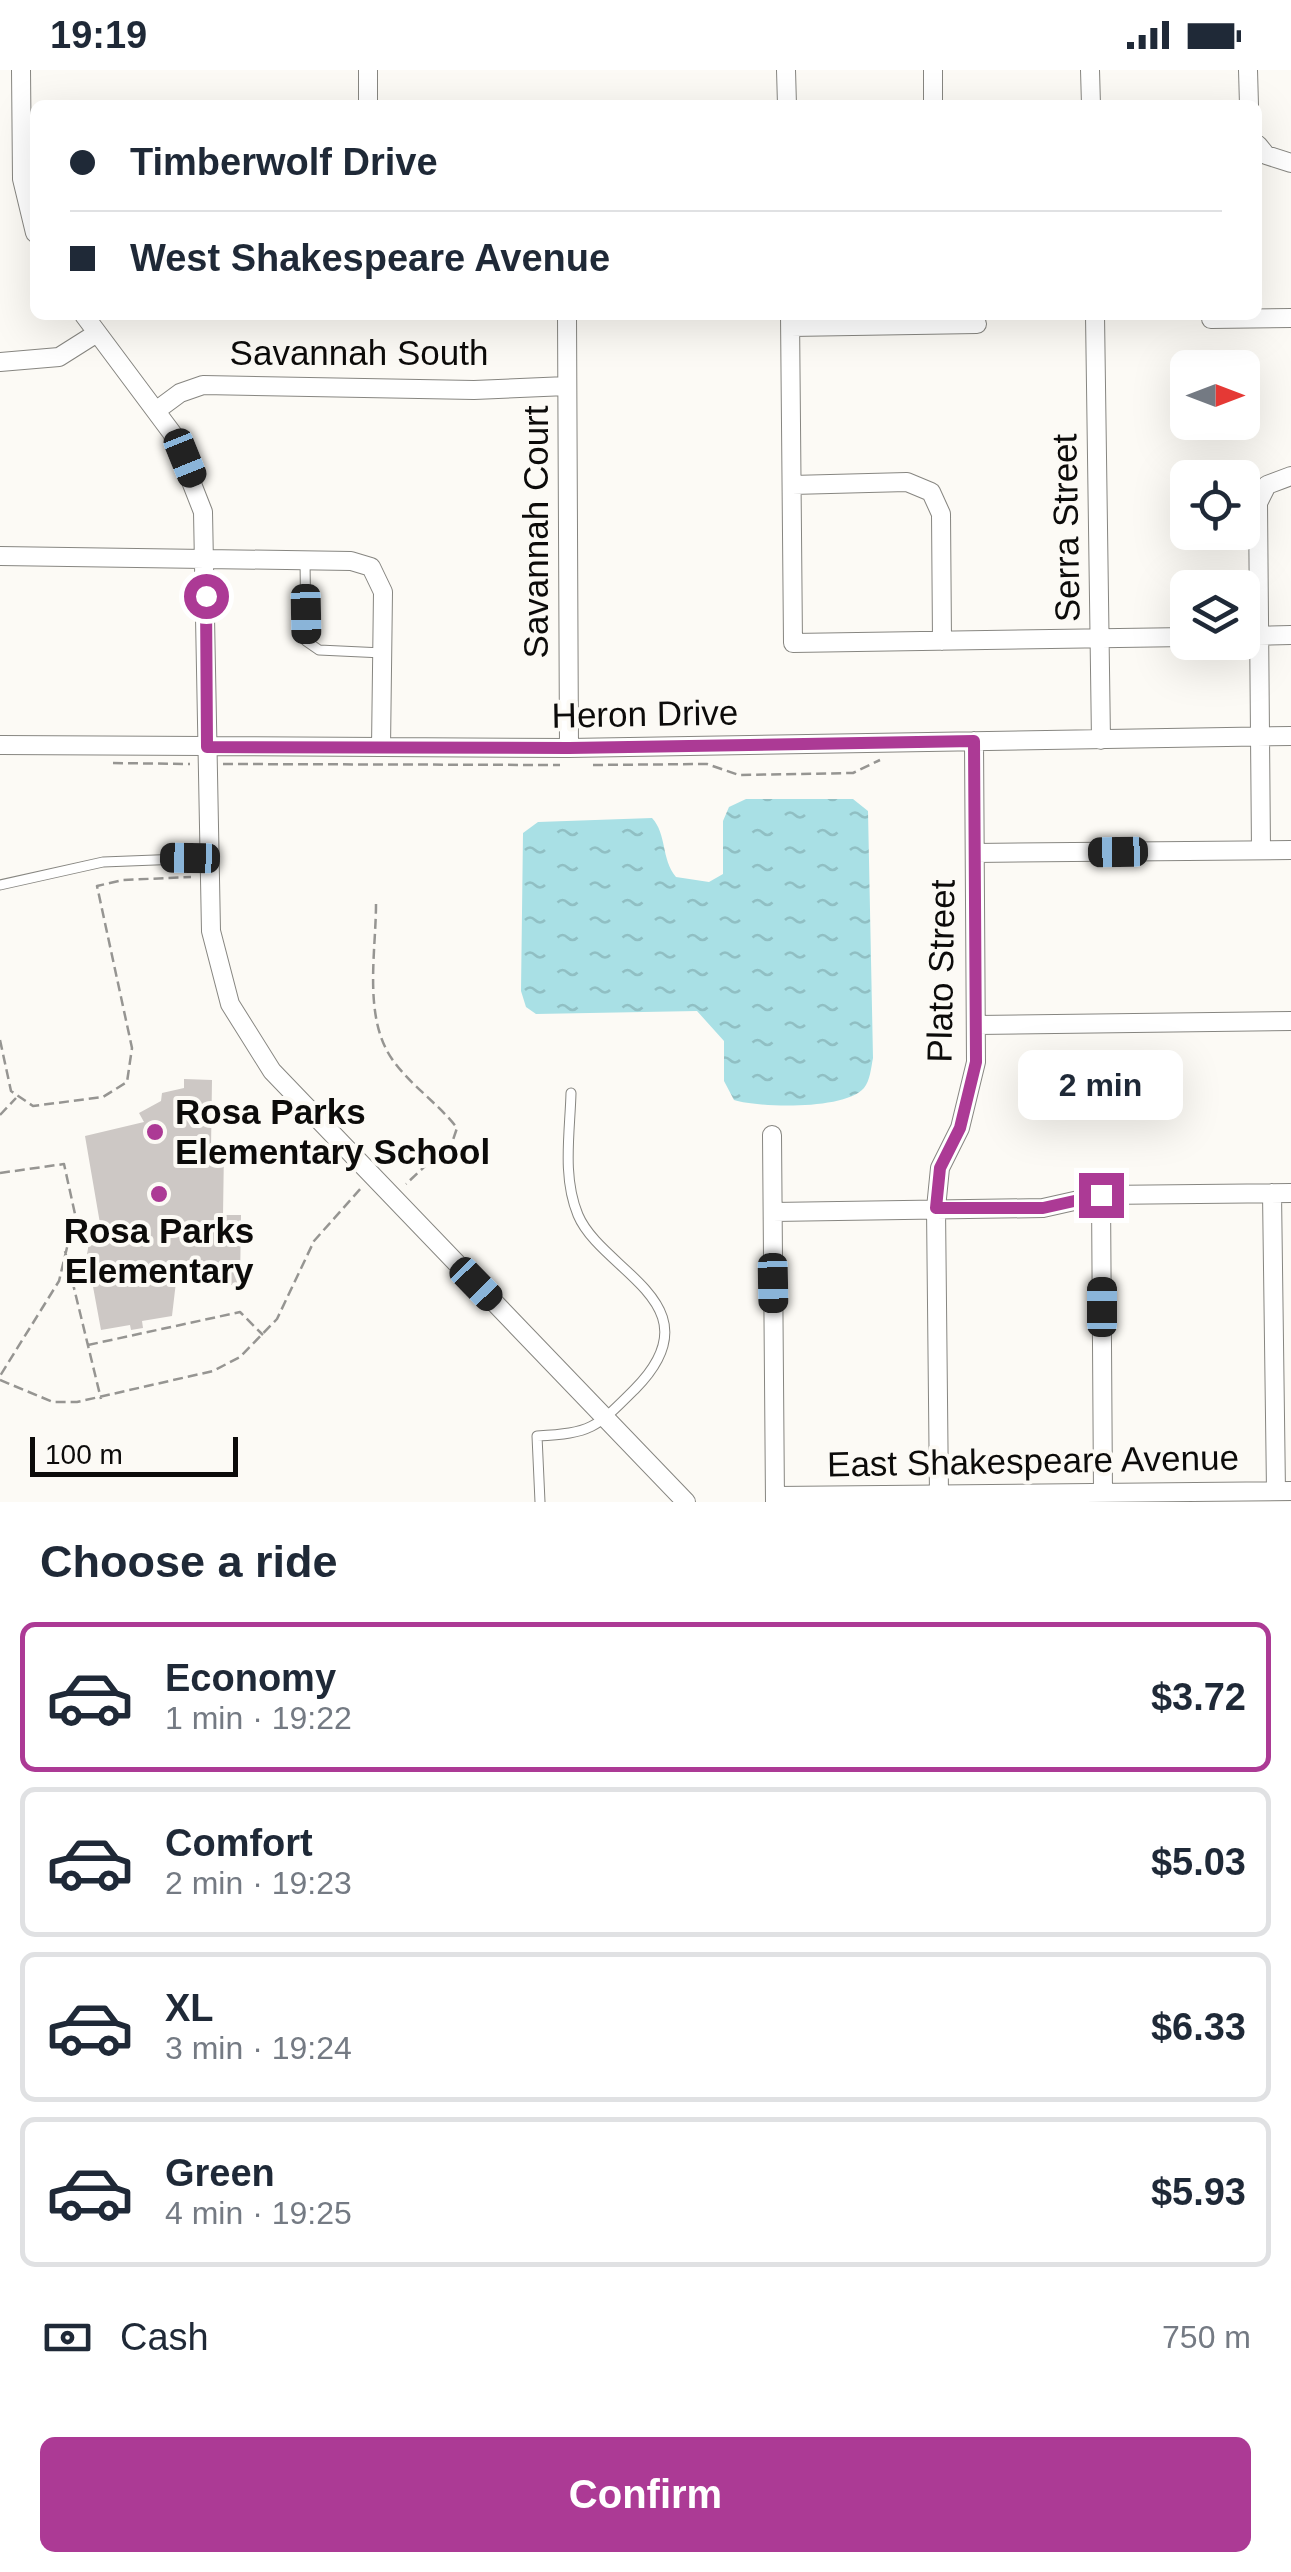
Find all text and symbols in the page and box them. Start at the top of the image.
text: 19:19 [50,14,147,56]
text: Timberwolf Drive [130,141,438,183]
text: West Shakespeare Avenue [130,237,610,279]
street label: Savannah South [230,333,488,372]
north arrow [1170,350,1260,440]
map controls [1170,350,1260,660]
street label: Savannah Court [516,405,555,658]
car [160,425,210,491]
street label: Serra Street [1044,433,1087,623]
button: locate [1170,460,1260,550]
button: layers [1170,570,1260,660]
route start [184,574,229,619]
car [290,584,322,644]
street label: Heron Drive [551,692,739,735]
car [1088,836,1148,868]
car [160,842,220,874]
street label: Plato Street [919,879,962,1063]
callout: 2 min [1018,1050,1184,1120]
text: 2 min [1059,1067,1142,1103]
place label: Rosa Parks Elementary School [175,1092,490,1171]
marker: Rosa Parks Elementary School [144,1121,166,1143]
route end [1079,1173,1124,1218]
marker: Rosa Parks Elementary [148,1183,170,1205]
place label: Rosa Parks Elementary [64,1211,254,1290]
car [444,1252,508,1316]
car [757,1253,789,1313]
car [1087,1277,1117,1337]
scale bar [30,1432,238,1476]
street label: East Shakespeare Avenue [827,1437,1239,1484]
text: 100 m [45,1439,123,1470]
text: Choose a ride [40,1536,338,1587]
icon: car [45,1652,135,1742]
text: Economy [165,1657,336,1699]
text: $3.72 [1151,1676,1246,1718]
text: 1 min · 19:22 [165,1700,352,1736]
icon: car [45,1817,135,1907]
text: Comfort [165,1822,313,1864]
text: $5.03 [1151,1841,1246,1883]
text: 2 min · 19:23 [165,1865,352,1901]
icon: car [45,1982,135,2072]
text: XL [165,1987,214,2029]
text: $6.33 [1151,2006,1246,2048]
text: 3 min · 19:24 [165,2030,352,2066]
icon: car [45,2147,135,2237]
text: Green [165,2152,275,2194]
text: $5.93 [1151,2171,1246,2213]
text: 4 min · 19:25 [165,2195,352,2231]
icon: cash [40,2310,95,2365]
text: Cash [120,2316,209,2358]
text: 750 m [1162,2319,1251,2355]
button: Confirm [40,2437,1251,2552]

